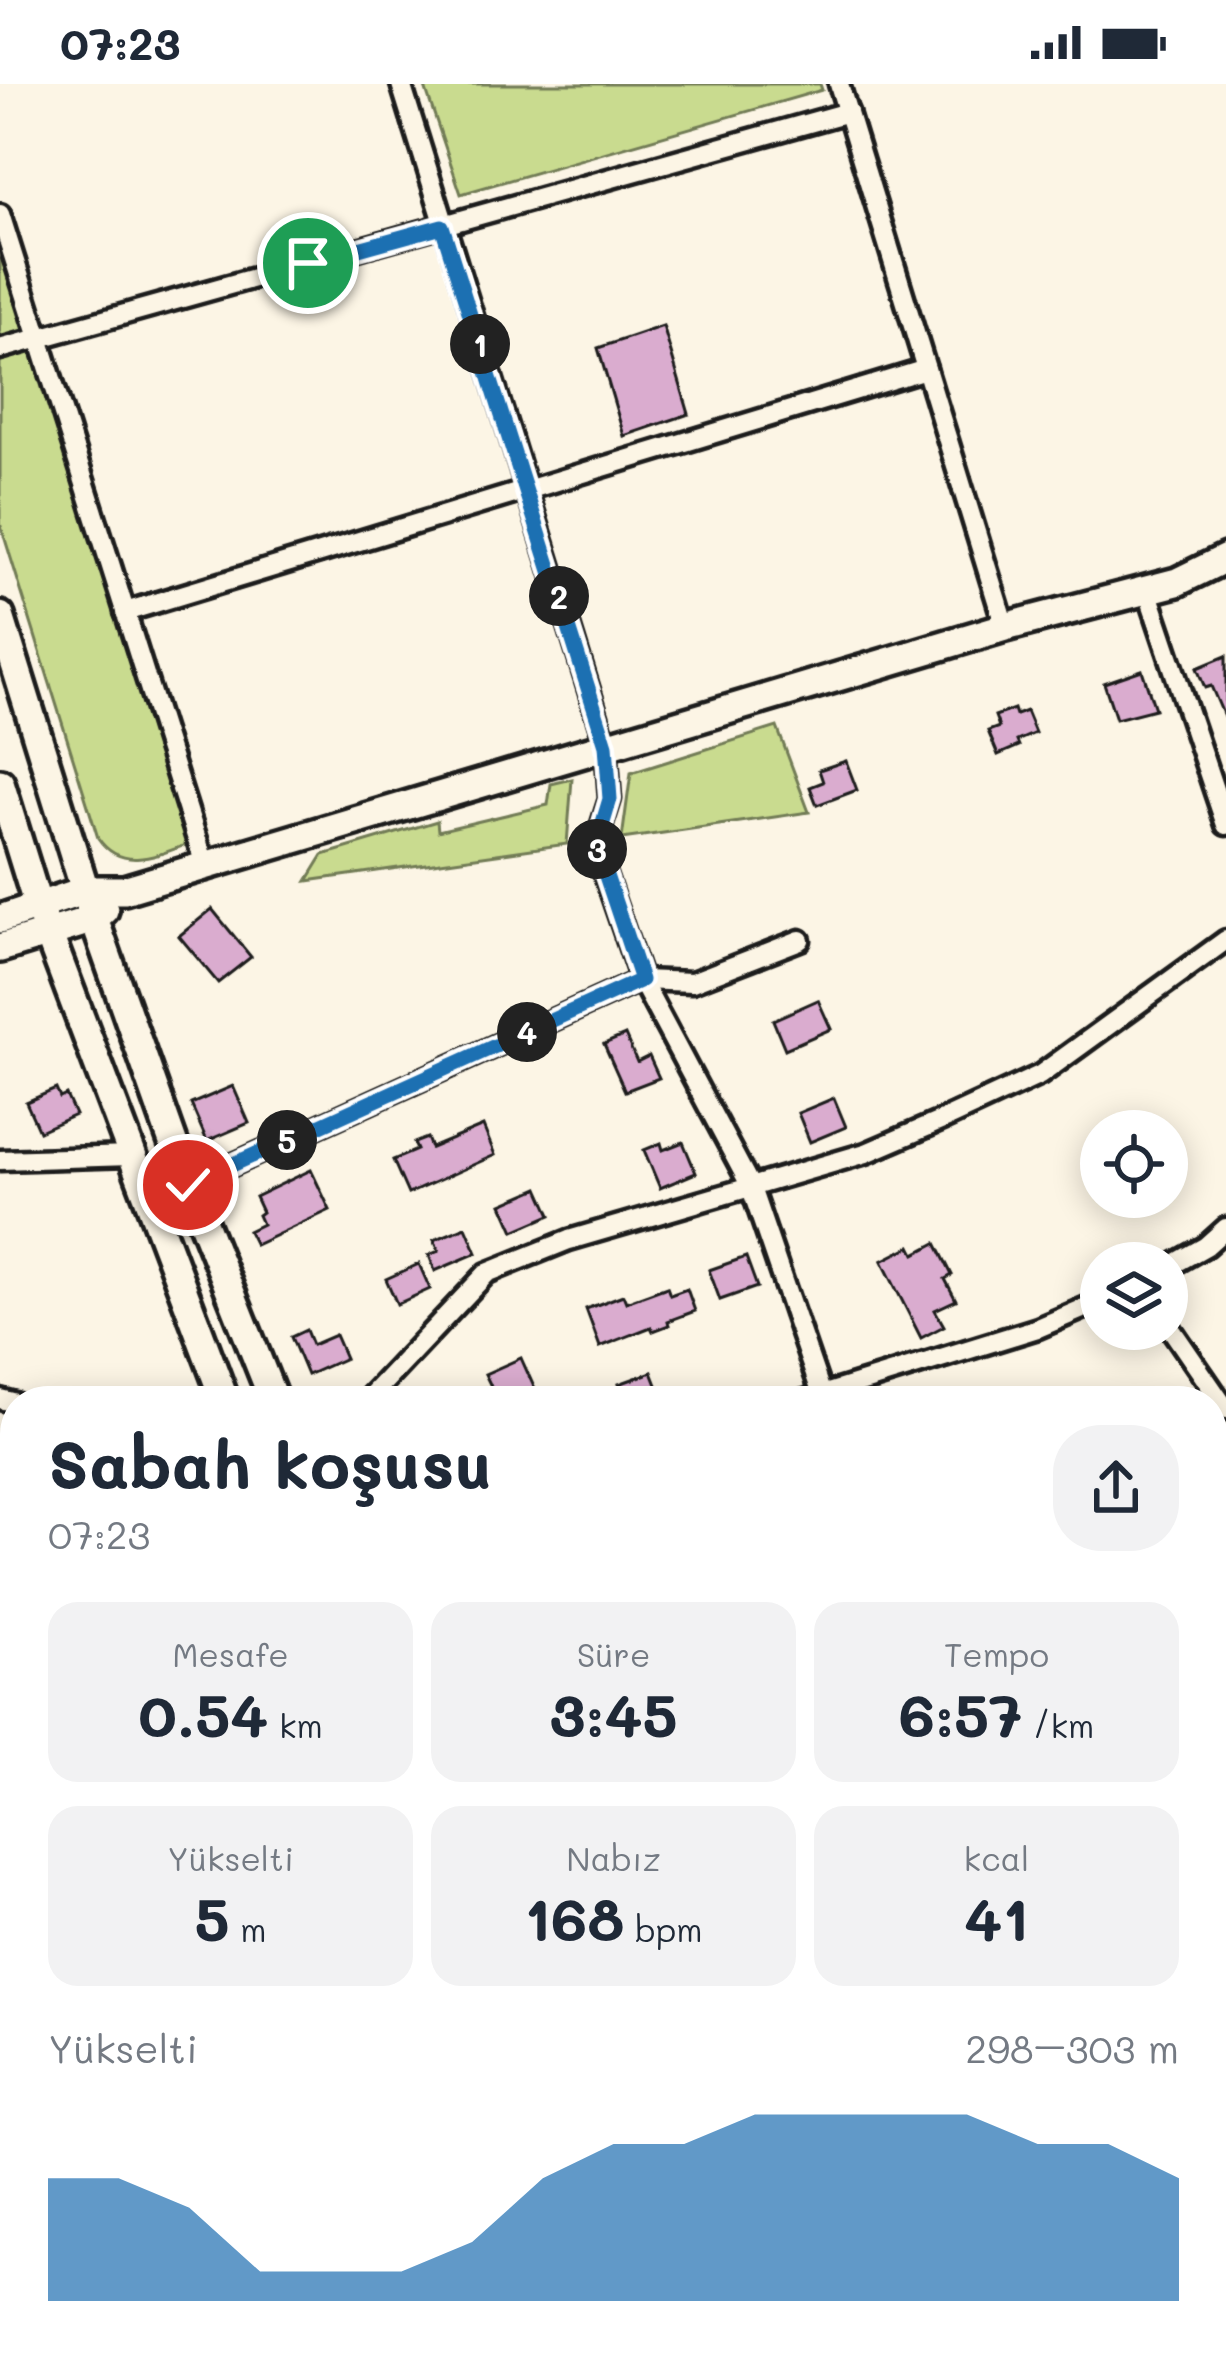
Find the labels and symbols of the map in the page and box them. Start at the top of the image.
pin [257,212,359,314]
pin: 1 [450,314,510,374]
pin: 2 [529,566,589,626]
pin: 3 [567,819,627,879]
pin: 4 [497,1002,557,1062]
pin: 5 [257,1110,317,1170]
pin [137,1134,239,1236]

